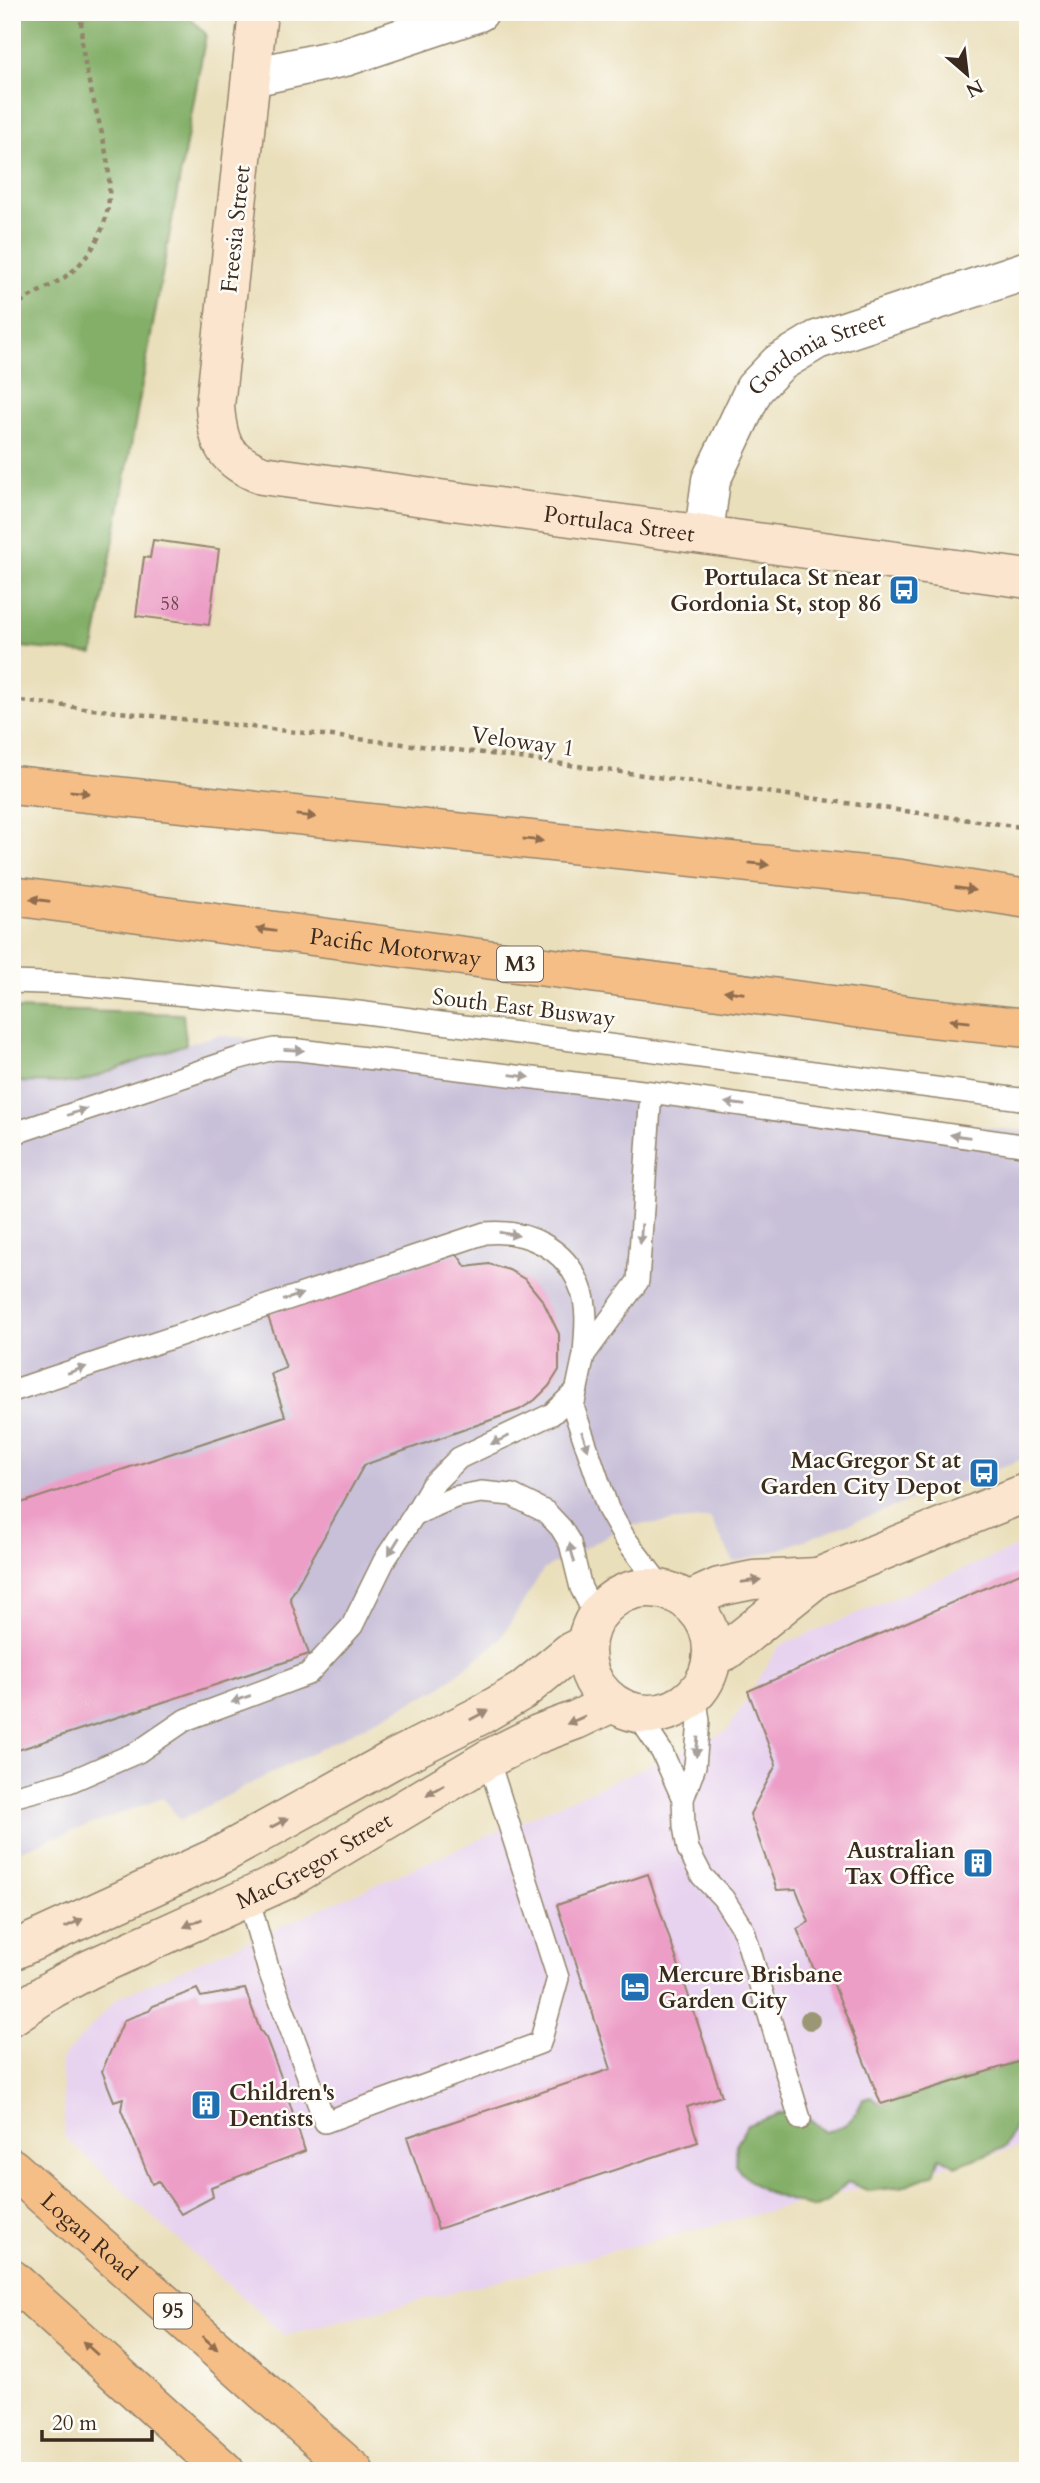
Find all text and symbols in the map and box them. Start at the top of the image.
north arrow [932,38,1002,108]
text: N [961,73,988,104]
street label: Freesia Street [213,164,258,294]
street label: Gordonia Street [741,303,889,403]
street label: Portulaca Street [542,498,697,550]
place label: Portulaca St near Gordonia St, stop 86 [670,562,882,619]
bus stop icon: Portulaca St near Gordonia St, stop 86 [887,573,921,607]
house number: 58 [160,591,180,617]
street label: Veloway 1 [469,719,577,764]
one-way arrow [69,786,91,797]
one-way arrow [296,810,318,821]
one-way arrow [522,834,544,845]
one-way arrow [748,858,770,869]
one-way arrow [954,884,976,895]
one-way arrow [29,894,51,905]
street label: Pacific Motorway [308,921,483,974]
one-way arrow [255,924,277,935]
road number: M3 [497,946,543,982]
street label: South East Busway [431,981,617,1034]
one-way arrow [723,986,745,997]
one-way arrow [949,1015,971,1026]
one-way arrow [284,1045,306,1056]
one-way arrow [510,1071,532,1082]
one-way arrow [724,1098,746,1109]
one-way arrow [67,1106,88,1117]
one-way arrow [949,1130,971,1141]
one-way arrow [635,1224,646,1246]
one-way arrow [498,1229,520,1240]
one-way arrow [282,1291,303,1302]
one-way arrow [67,1364,88,1375]
one-way arrow [580,1431,591,1452]
one-way arrow [490,1434,510,1446]
place label: MacGregor St at Garden City Depot [760,1445,961,1502]
bus stop icon: MacGregor St at Garden City Depot [967,1456,1001,1490]
one-way arrow [387,1536,400,1556]
one-way arrow [566,1542,577,1564]
one-way arrow [740,1575,762,1586]
one-way arrow [230,1694,251,1705]
one-way arrow [469,1710,489,1721]
one-way arrow [565,1714,586,1725]
one-way arrow [691,1736,702,1758]
one-way arrow [426,1784,445,1796]
street label: MacGregor Street [231,1805,398,1917]
one-way arrow [269,1817,288,1829]
place label: Australian Tax Office [845,1835,955,1892]
building icon: Australian Tax Office [961,1846,995,1880]
one-way arrow [64,1917,84,1929]
one-way arrow [183,1918,204,1929]
place label: Mercure Brisbane Garden City [658,1959,843,2016]
hotel icon: Mercure Brisbane Garden City [618,1970,652,2004]
place label: Children's Dentists [229,2077,335,2134]
building icon: Children's Dentists [189,2088,223,2122]
street label: Logan Road [34,2186,144,2288]
road number: 95 [154,2294,192,2328]
one-way arrow [201,2335,219,2351]
one-way arrow [81,2340,99,2356]
scale bar [42,2399,152,2443]
text: 20 m [52,2409,97,2438]

